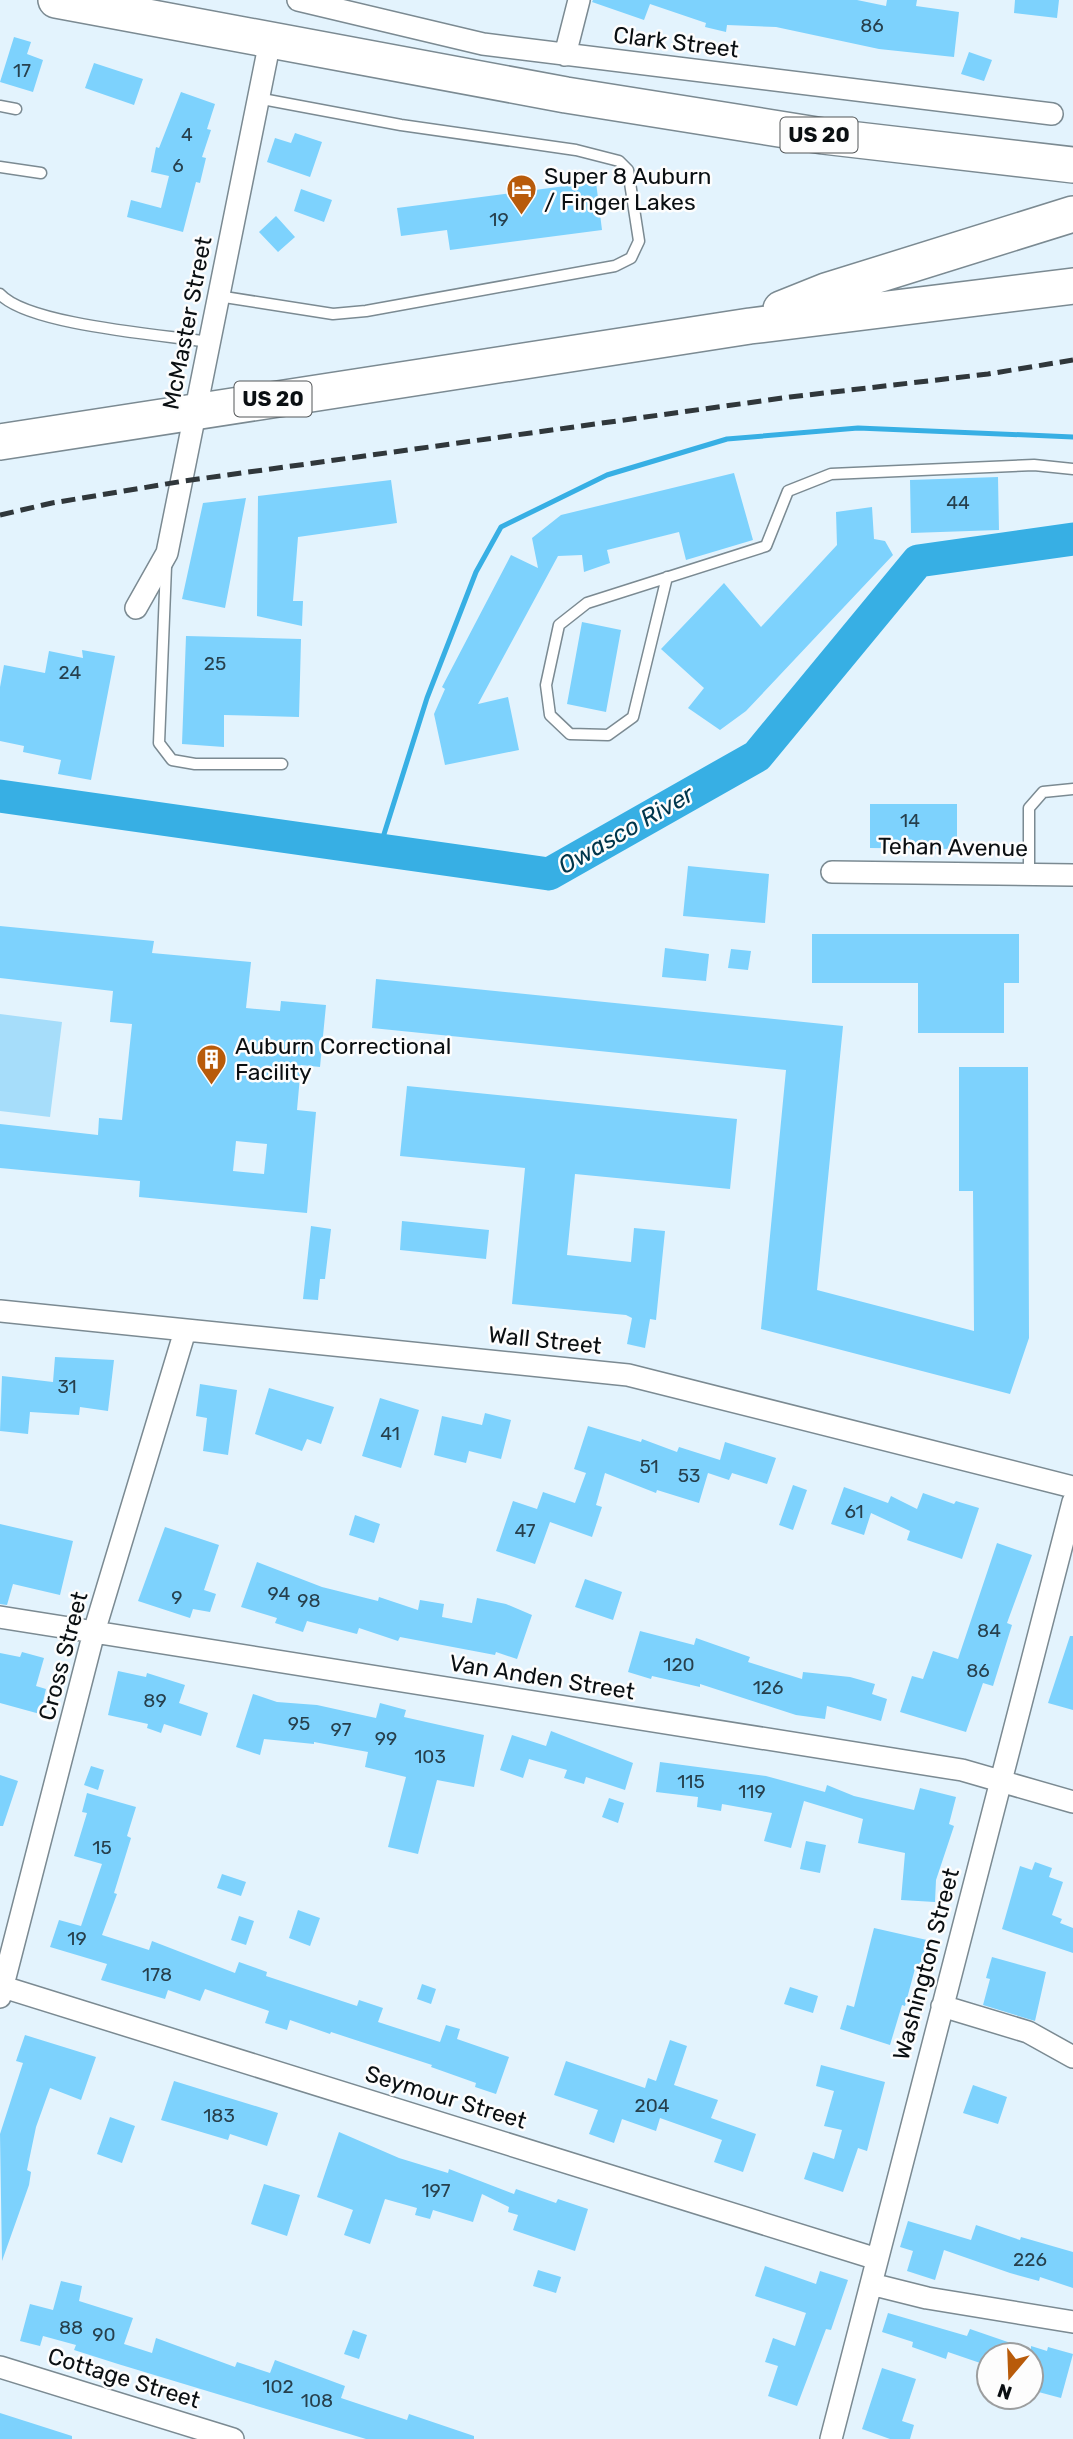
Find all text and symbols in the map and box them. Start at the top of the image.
house number: 86 [860,14,884,37]
street label: Clark Street [612,20,740,64]
house number: 17 [13,59,31,82]
road number: US 20 [780,118,858,152]
house number: 4 [181,123,193,146]
house number: 6 [172,154,184,177]
place label: Super 8 Auburn / Finger Lakes [544,162,712,216]
hotel icon: Super 8 Auburn / Finger Lakes [504,172,538,216]
house number: 19 [489,208,509,231]
street label: McMaster Street [156,234,218,412]
road number: US 20 [234,382,312,416]
house number: 44 [946,491,970,514]
house number: 25 [204,652,226,675]
house number: 24 [59,661,82,684]
water label: Owasco River [553,780,699,880]
house number: 14 [900,809,920,832]
street label: Tehan Avenue [878,832,1028,862]
place label: Auburn Correctional Facility [235,1032,451,1086]
building icon: Auburn Correctional Facility [195,1042,229,1086]
street label: Wall Street [487,1320,603,1360]
house number: 31 [57,1375,77,1398]
house number: 41 [380,1422,400,1445]
house number: 51 [639,1455,659,1478]
house number: 53 [678,1464,700,1487]
house number: 61 [844,1500,864,1523]
house number: 47 [514,1519,536,1542]
house number: 94 [268,1582,291,1605]
house number: 9 [171,1586,183,1609]
street label: Cross Street [32,1588,94,1724]
house number: 98 [297,1589,321,1612]
house number: 84 [977,1619,1001,1642]
street label: Van Anden Street [447,1649,637,1705]
house number: 120 [663,1653,695,1676]
house number: 86 [966,1659,990,1682]
house number: 126 [753,1676,783,1699]
house number: 89 [143,1689,167,1712]
house number: 95 [288,1712,310,1735]
house number: 97 [330,1718,352,1741]
house number: 99 [375,1727,397,1750]
house number: 103 [414,1745,446,1768]
house number: 115 [677,1770,705,1793]
house number: 119 [738,1780,766,1803]
house number: 15 [92,1836,112,1859]
street label: Washington Street [887,1865,965,2063]
house number: 19 [67,1927,87,1950]
house number: 178 [142,1963,172,1986]
street label: Seymour Street [362,2059,530,2135]
house number: 204 [634,2094,670,2117]
house number: 183 [203,2104,235,2127]
house number: 197 [421,2179,451,2202]
house number: 226 [1013,2248,1047,2271]
house number: 88 [59,2316,83,2339]
house number: 90 [92,2323,116,2346]
north arrow [975,2341,1045,2411]
street label: Cottage Street [44,2342,204,2414]
house number: 102 [262,2375,294,2398]
text: N [994,2379,1015,2405]
house number: 108 [301,2389,333,2412]

